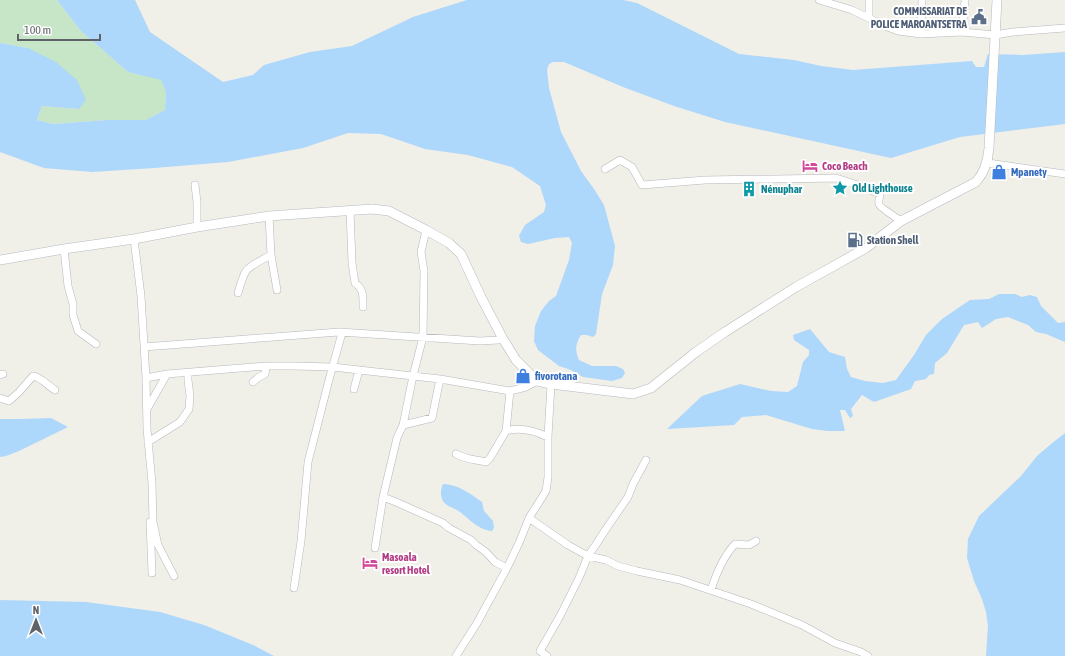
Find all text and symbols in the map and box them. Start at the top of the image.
place label: COMMISSARIAT DE POLICE MAROANTSETRA [871,5,968,30]
public building icon: COMMISSARIAT DE POLICE MAROANTSETRA [970,8,988,26]
scale bar [18,16,100,42]
text: 100 m [24,23,51,37]
hotel icon: Coco Beach [801,157,819,175]
place label: Coco Beach [822,160,868,172]
shop icon: Mpanety [990,163,1008,181]
place label: Mpanety [1011,166,1047,178]
place icon: Old Lighthouse [831,179,849,197]
building icon: Nénuphar [740,180,758,198]
place label: Old Lighthouse [852,182,913,194]
place label: Nénuphar [761,183,803,195]
fuel station icon: Station Shell [846,231,864,249]
place label: Station Shell [867,234,919,246]
shop icon: fivorotana [514,367,532,385]
place label: fivorotana [534,370,577,382]
place label: Masoala resort Hotel [382,551,431,576]
hotel icon: Masoala resort Hotel [361,554,379,572]
north arrow [16,600,56,640]
text: N [33,604,39,616]

